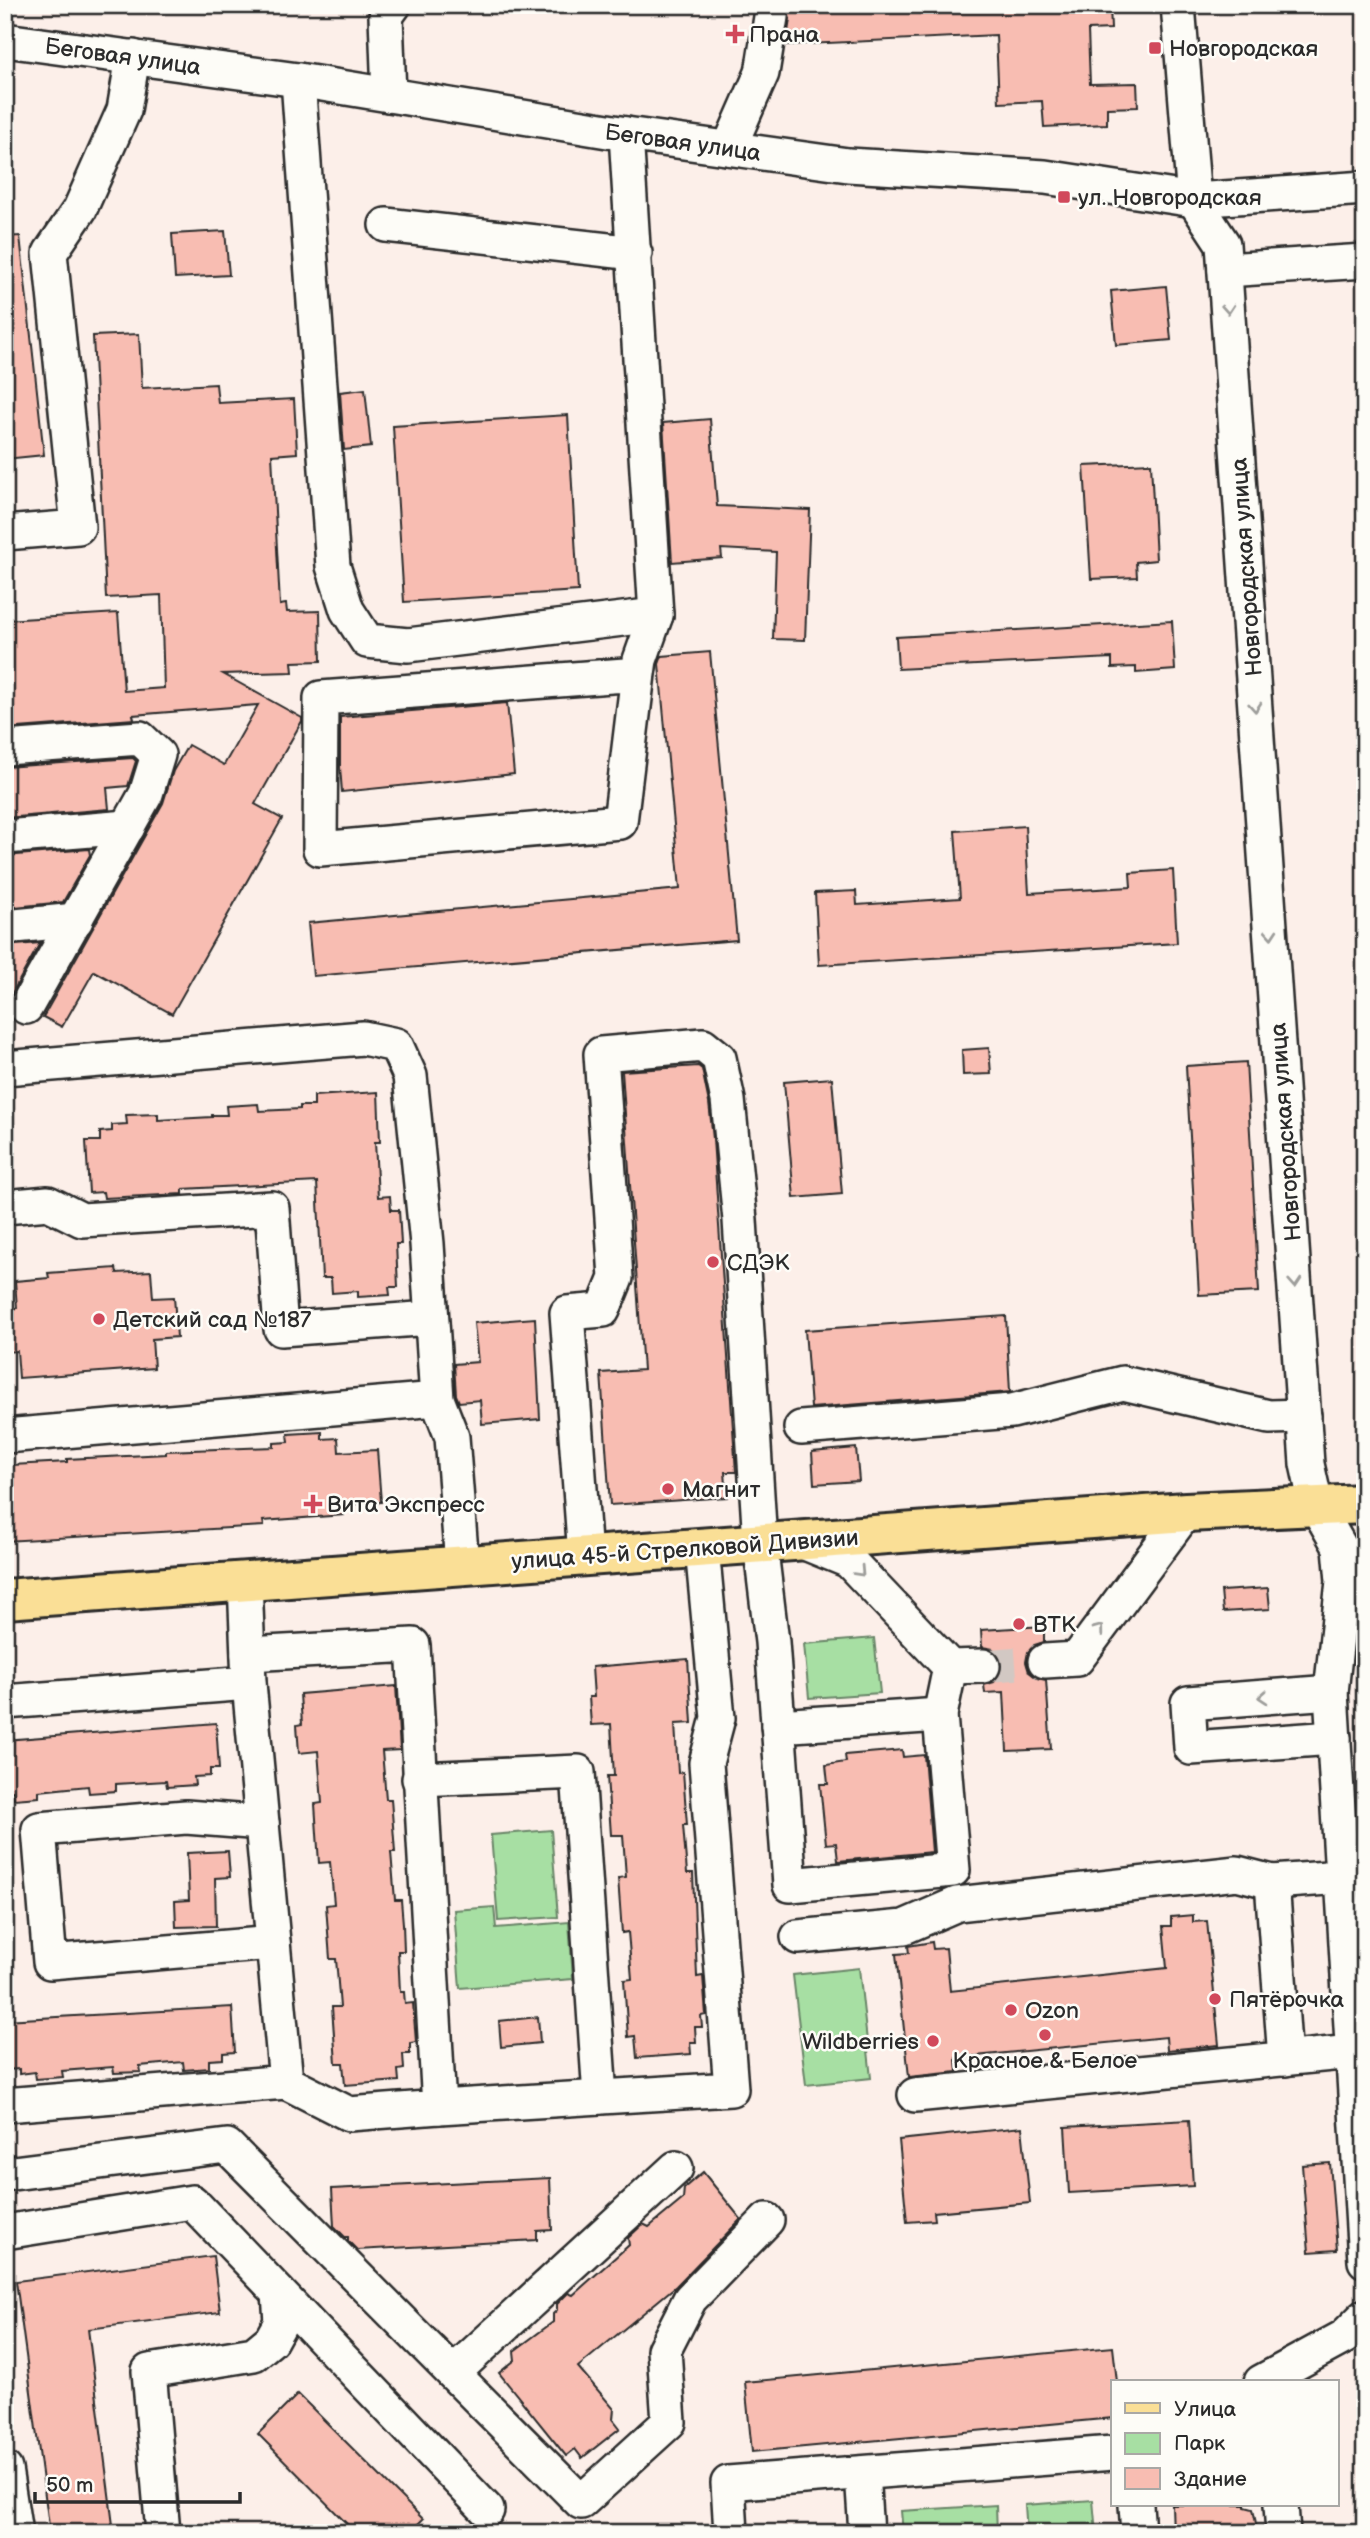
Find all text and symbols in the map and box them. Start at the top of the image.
place label: Прана [749,21,820,49]
marker: Прана [727,26,743,42]
street label: Беговая улица [43,32,203,82]
place label: Новгородская [1169,35,1318,63]
marker: Новгородская [1147,40,1163,56]
street label: Беговая улица [603,118,763,168]
place label: ул. Новгородская [1078,184,1262,212]
marker: ул. Новгородская [1056,189,1072,205]
one-way arrow [1220,303,1235,314]
street label: Новгородская улица [1225,456,1269,677]
one-way arrow [1247,702,1262,713]
one-way arrow [1263,928,1278,939]
street label: Новгородская улица [1264,1021,1308,1242]
place label: СДЭК [727,1249,789,1277]
marker: СДЭК [705,1254,721,1270]
one-way arrow [1287,1278,1302,1289]
place label: Детский сад №187 [113,1306,312,1334]
marker: Детский сад №187 [91,1311,107,1327]
place label: Магнит [682,1476,761,1504]
marker: Магнит [660,1481,676,1497]
place label: Вита Экспресс [327,1491,485,1519]
marker: Вита Экспресс [305,1496,321,1512]
street label: улица 45-й Стрелковой Дивизии [511,1524,860,1576]
one-way arrow [851,1564,864,1577]
place label: ВТК [1033,1611,1076,1639]
marker: ВТК [1011,1616,1027,1632]
one-way arrow [1090,1624,1103,1637]
one-way arrow [1258,1689,1269,1704]
place label: Пятёрочка [1229,1986,1345,2014]
marker: Пятёрочка [1207,1991,1223,2007]
place label: Ozon [1025,1997,1079,2025]
marker: Ozon [1003,2002,1019,2018]
marker: Красное & Белое [1037,2027,1053,2043]
place label: Wildberries [802,2028,919,2056]
marker: Wildberries [925,2033,941,2049]
place label: Красное & Белое [953,2047,1138,2075]
legend [1111,2380,1338,2506]
text: Улица [1174,2397,1237,2422]
text: Парк [1174,2431,1225,2456]
scale bar [35,2461,240,2505]
text: Здание [1174,2467,1247,2492]
text: 50 m [46,2473,93,2498]

